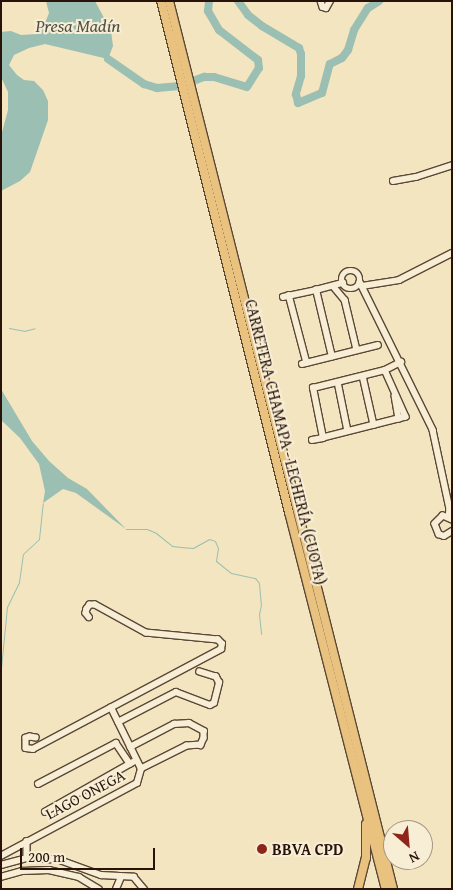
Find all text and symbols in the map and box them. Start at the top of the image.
water label: Presa Madín [36,15,120,37]
street label: CARRETERA CHAMAPA - LECHERÍA (CUOTA) [241,297,331,587]
street label: LAGO ONEGA [42,765,128,823]
north arrow [383,820,433,870]
scale bar [22,838,158,870]
place label: BBVA CPD [272,839,343,859]
marker: BBVA CPD [256,843,268,855]
text: 200 m [28,846,65,867]
text: N [406,846,423,869]

